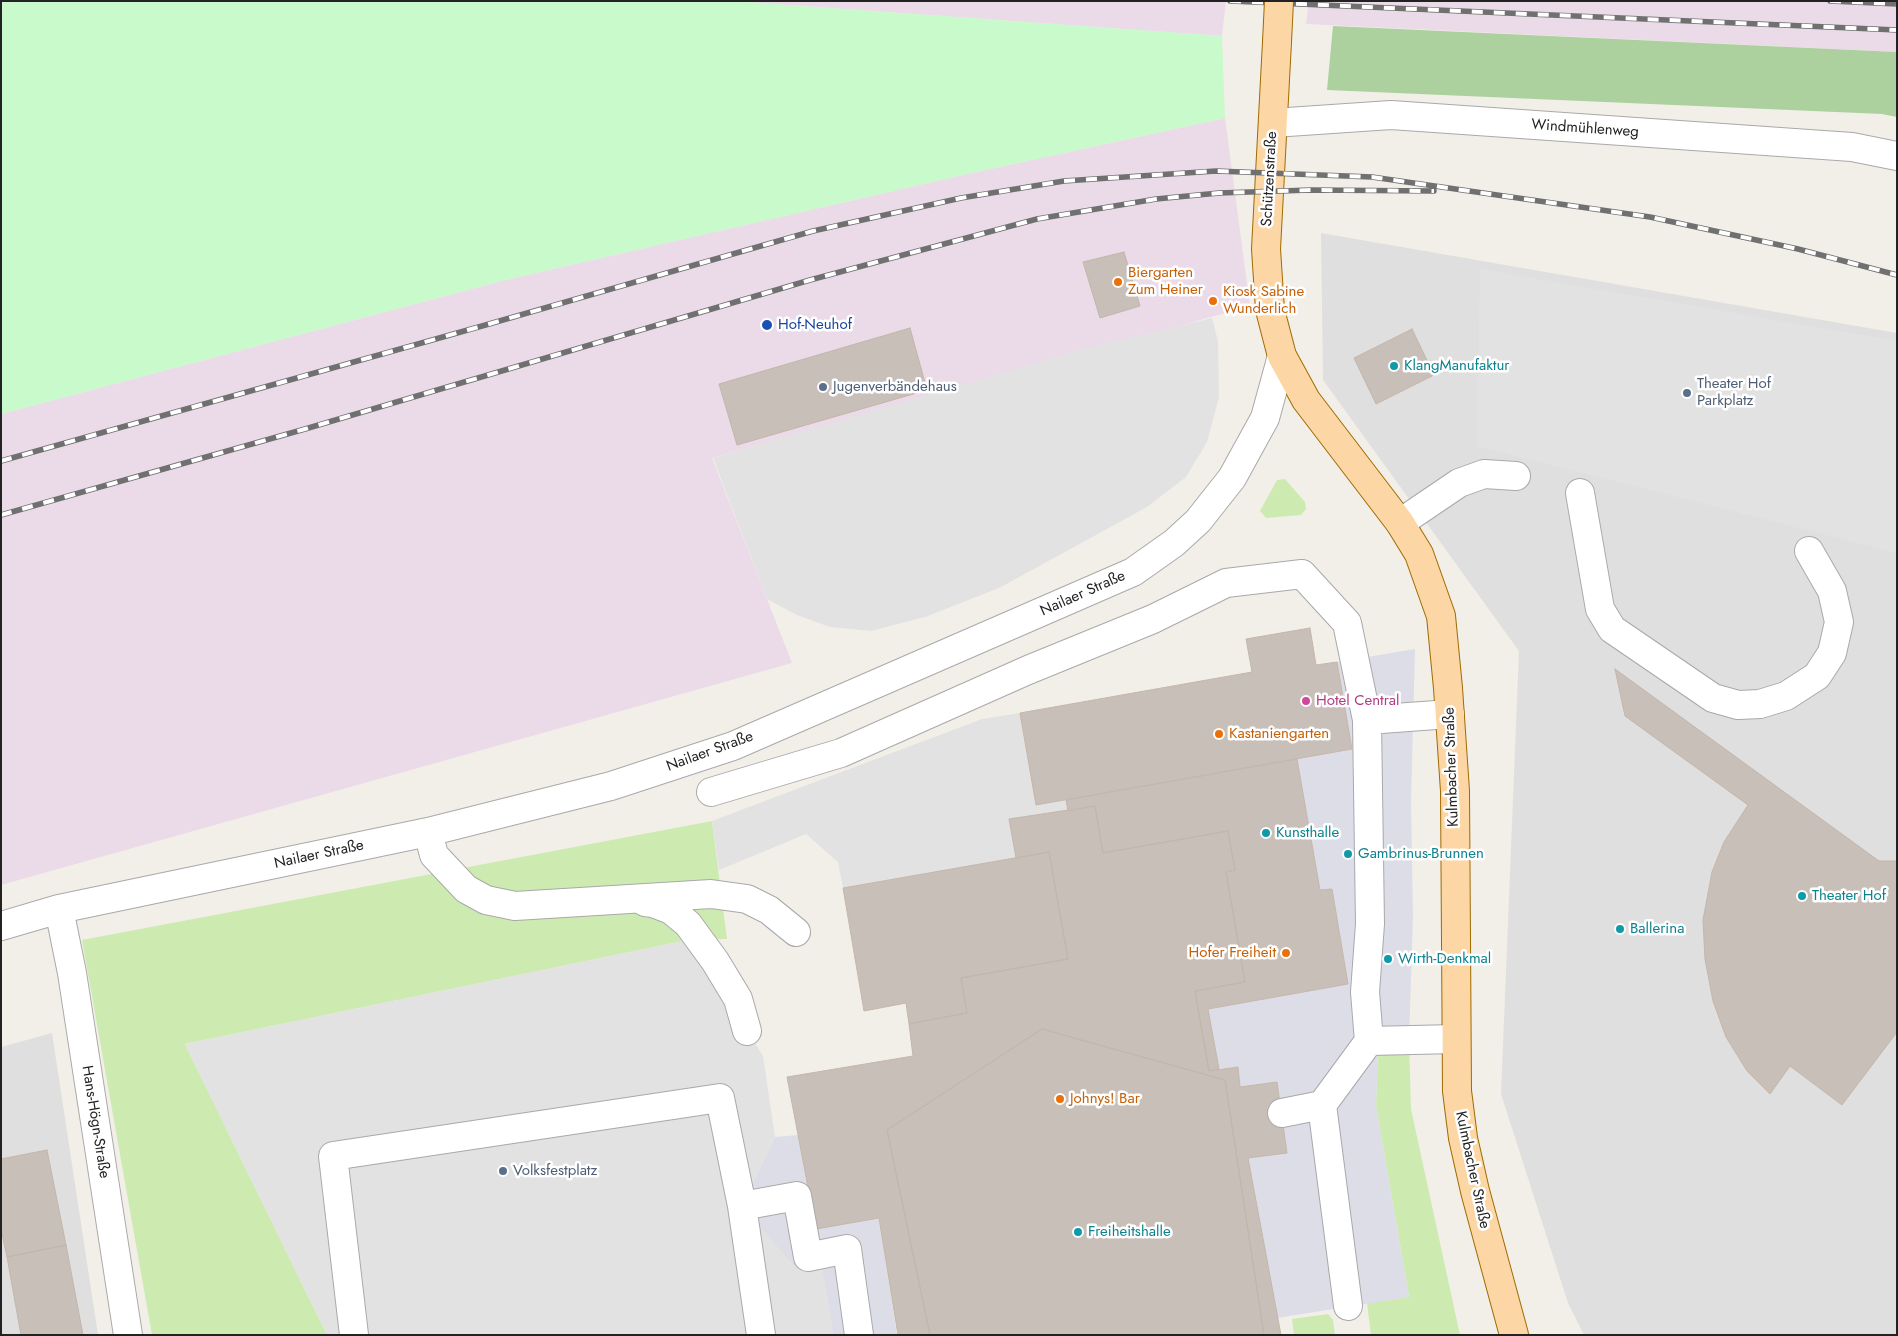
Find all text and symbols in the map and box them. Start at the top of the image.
street label: Windmühlenweg [1531,116,1639,142]
street label: Schützenstraße [1259,131,1281,227]
place label: Biergarten Zum Heiner [1128,264,1203,299]
marker: Biergarten Zum Heiner [1112,276,1124,288]
place label: Kiosk Sabine Wunderlich [1223,283,1304,318]
marker: Kiosk Sabine Wunderlich [1207,295,1219,307]
place label: Hof-Neuhof [778,316,852,334]
marker: Hof-Neuhof [760,318,774,332]
place label: KlangManufaktur [1404,357,1509,375]
marker: KlangManufaktur [1388,360,1400,372]
place label: Theater Hof Parkplatz [1697,375,1771,410]
place label: Jugenverbändehaus [833,378,957,396]
marker: Jugenverbändehaus [817,381,829,393]
marker: Theater Hof Parkplatz [1681,387,1693,399]
street label: Nailaer Straße [1038,567,1128,621]
place label: Hotel Central [1316,692,1399,710]
marker: Hotel Central [1300,695,1312,707]
street label: Kulmbacher Straße [1441,707,1463,827]
place label: Kastaniengarten [1229,725,1329,743]
street label: Nailaer Straße [664,728,756,776]
marker: Kastaniengarten [1213,728,1225,740]
place label: Kunsthalle [1276,824,1339,842]
marker: Kunsthalle [1260,827,1272,839]
street label: Nailaer Straße [273,837,365,873]
place label: Gambrinus-Brunnen [1358,845,1484,863]
marker: Gambrinus-Brunnen [1342,848,1354,860]
place label: Theater Hof [1812,887,1886,905]
marker: Theater Hof [1796,890,1808,902]
place label: Ballerina [1630,920,1684,938]
marker: Ballerina [1614,923,1626,935]
place label: Hofer Freiheit [1189,944,1276,962]
marker: Hofer Freiheit [1280,947,1292,959]
place label: Wirth-Denkmal [1398,950,1491,968]
marker: Wirth-Denkmal [1382,953,1394,965]
street label: Hans-Högn-Straße [77,1064,113,1180]
place label: Johnys! Bar [1070,1090,1140,1108]
marker: Johnys! Bar [1054,1093,1066,1105]
street label: Kulmbacher Straße [1451,1110,1493,1230]
place label: Volksfestplatz [513,1162,597,1180]
marker: Volksfestplatz [497,1165,509,1177]
place label: Freiheitshalle [1088,1223,1171,1241]
marker: Freiheitshalle [1072,1226,1084,1238]

